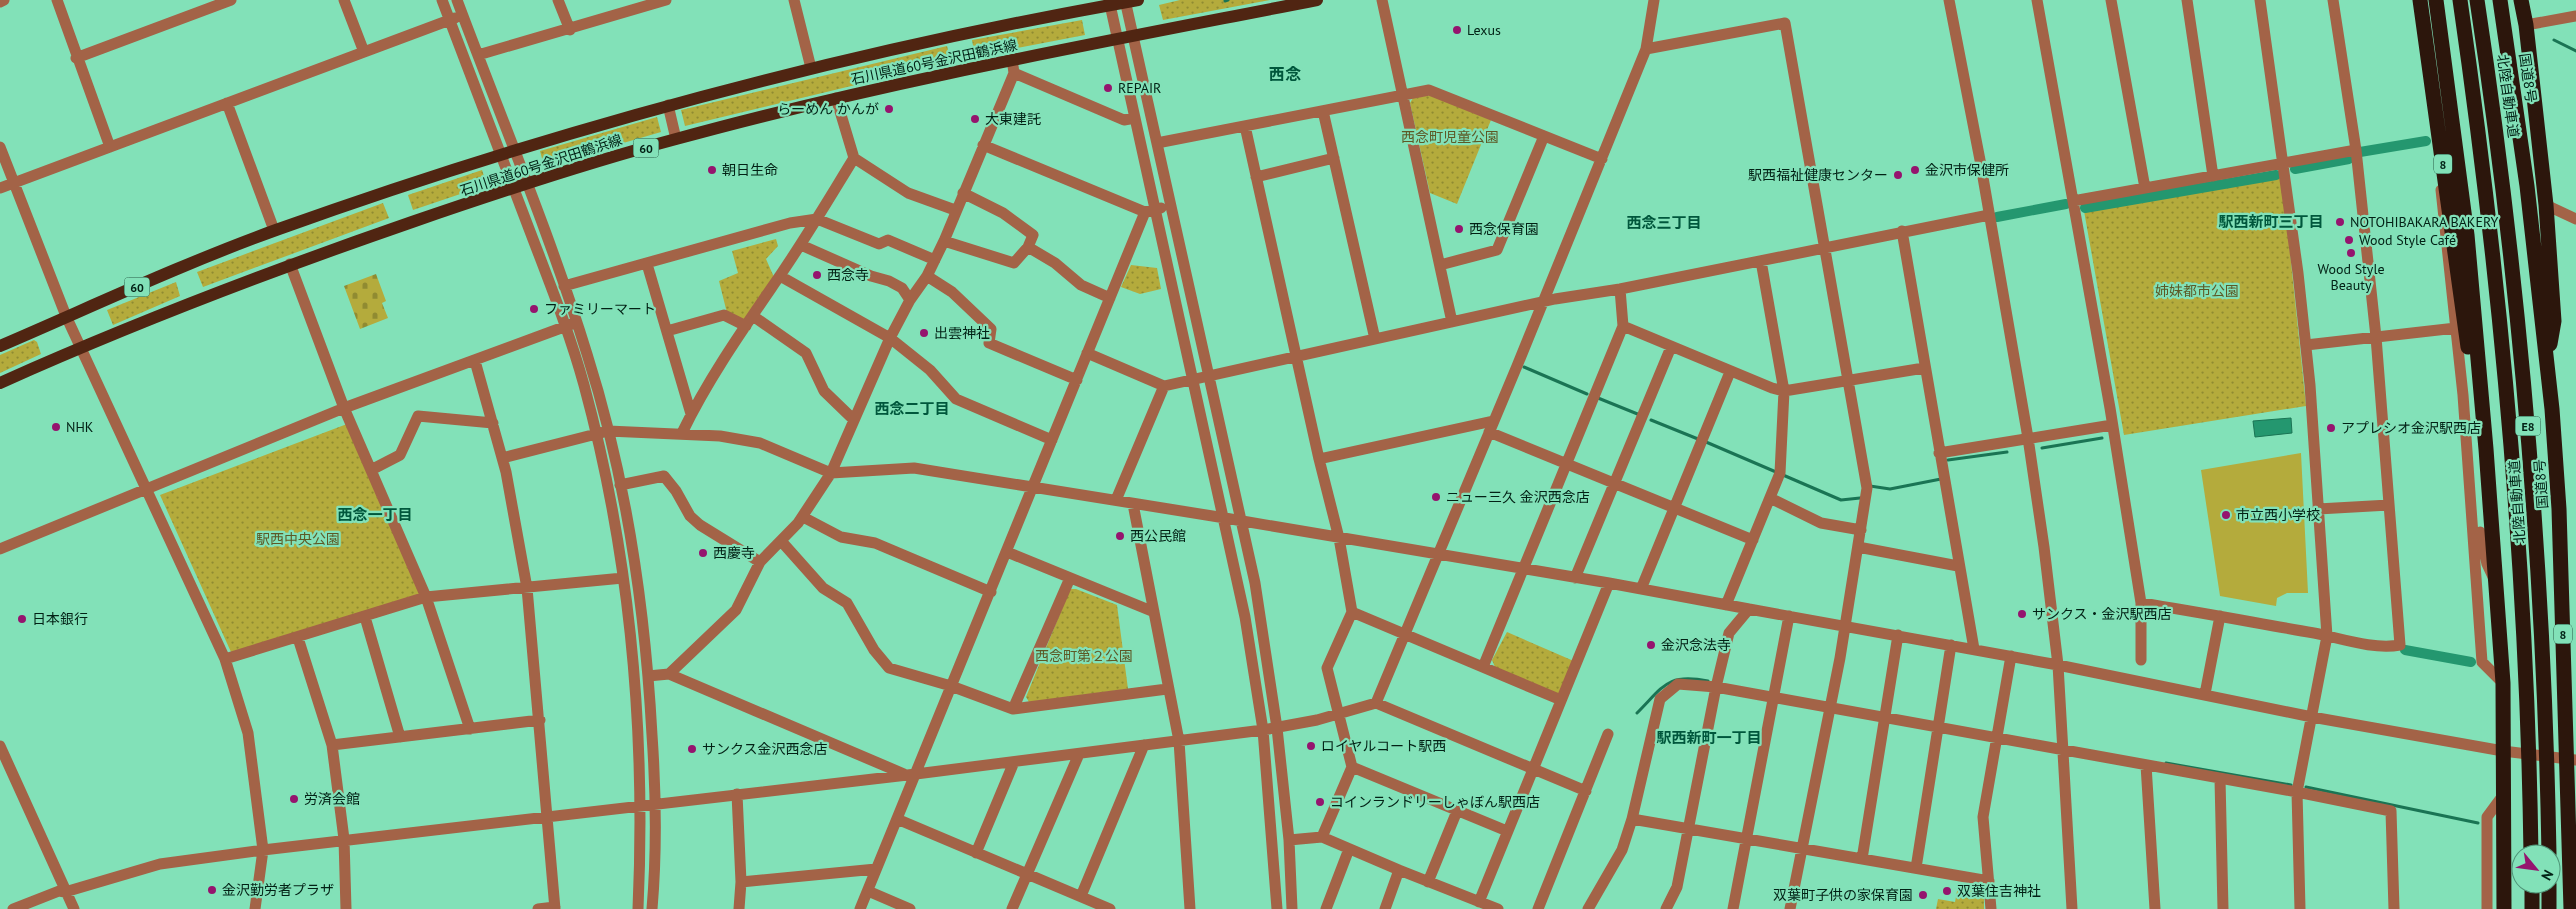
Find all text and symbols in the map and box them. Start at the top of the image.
place label: Lexus [1467,21,1501,39]
marker: Lexus [1451,24,1463,36]
street label: 石川県道60号金沢田鶴浜線 [849,36,1019,88]
street label: 国道8号 [2516,52,2540,104]
street label: 北陸自動車道 [2493,53,2523,139]
district label: 西念 [1269,64,1301,84]
place label: REPAIR [1118,79,1161,97]
marker: REPAIR [1102,82,1114,94]
place label: らーめん かんが [777,100,879,118]
marker: らーめん かんが [883,103,895,115]
place label: 大東建託 [985,110,1041,128]
marker: 大東建託 [969,113,981,125]
park label: 西念町児童公園 [1401,128,1499,146]
street label: 石川県道60号金沢田鶴浜線 [458,130,624,200]
road number: 60 [634,138,658,158]
road number: 8 [2434,154,2452,173]
place label: 朝日生命 [722,161,778,179]
place label: 金沢市保健所 [1925,161,2009,179]
marker: 朝日生命 [706,164,718,176]
marker: 金沢市保健所 [1909,164,1921,176]
place label: 駅西福祉健康センター [1748,166,1888,184]
marker: 駅西福祉健康センター [1892,169,1904,181]
district label: 駅西新町三丁目 [2218,212,2324,231]
district label: 西念三丁目 [1626,213,1702,232]
place label: NOTOHIBAKARA BAKERY [2350,213,2498,231]
marker: NOTOHIBAKARA BAKERY [2334,216,2346,228]
place label: 西念保育園 [1469,220,1539,238]
marker: 西念保育園 [1453,223,1465,235]
place label: Wood Style Café [2359,231,2456,249]
marker: Wood Style Café [2343,234,2355,246]
marker: Wood Style Beauty [2345,247,2357,259]
place label: Wood Style Beauty [2317,260,2385,294]
place label: 西念寺 [827,266,869,284]
marker: 西念寺 [811,269,823,281]
road number: 60 [124,278,150,296]
park label: 姉妹都市公園 [2155,282,2239,300]
place label: ファミリーマート [544,300,656,318]
marker: ファミリーマート [528,303,540,315]
place label: 出雲神社 [934,324,990,342]
marker: 出雲神社 [918,327,930,339]
district label: 西念二丁目 [874,399,950,418]
road number: E8 [2516,416,2540,436]
place label: NHK [66,418,94,436]
place label: アプレシオ金沢駅西店 [2341,419,2481,437]
marker: NHK [50,421,62,433]
marker: アプレシオ金沢駅西店 [2325,422,2337,434]
street label: 北陸自動車道 [2505,459,2529,545]
street label: 国道8号 [2530,459,2552,509]
place label: ニュー三久 金沢西念店 [1446,488,1590,506]
marker: ニュー三久 金沢西念店 [1430,491,1442,503]
district label: 西念一丁目 [337,505,413,524]
place label: 市立西小学校 [2236,506,2320,524]
marker: 市立西小学校 [2220,509,2232,521]
place label: 西公民館 [1130,527,1186,545]
park label: 駅西中央公園 [256,530,340,548]
marker: 西公民館 [1114,530,1126,542]
place label: 西慶寺 [713,544,755,562]
marker: 西慶寺 [697,547,709,559]
place label: サンクス・金沢駅西店 [2032,605,2172,623]
marker: サンクス・金沢駅西店 [2016,608,2028,620]
place label: 日本銀行 [32,610,88,628]
marker: 日本銀行 [16,613,28,625]
road number: 8 [2554,624,2572,644]
place label: 金沢念法寺 [1661,636,1731,654]
marker: 金沢念法寺 [1645,639,1657,651]
park label: 西念町第２公園 [1035,647,1133,665]
district label: 駅西新町一丁目 [1656,728,1762,747]
place label: ロイヤルコート駅西 [1321,737,1446,755]
place label: サンクス金沢西念店 [702,740,828,758]
marker: ロイヤルコート駅西 [1305,740,1317,752]
marker: サンクス金沢西念店 [686,743,698,755]
place label: 労済会館 [304,790,360,808]
marker: 労済会館 [288,793,300,805]
place label: コインランドリーしゃぼん駅西店 [1330,793,1540,811]
marker: コインランドリーしゃぼん駅西店 [1314,796,1326,808]
north arrow [2511,844,2561,894]
text: N [2537,867,2557,884]
place label: 金沢勤労者プラザ [222,881,334,899]
place label: 双葉住吉神社 [1957,882,2041,900]
marker: 金沢勤労者プラザ [206,884,218,896]
marker: 双葉住吉神社 [1941,885,1953,897]
place label: 双葉町子供の家保育園 [1773,886,1913,904]
marker: 双葉町子供の家保育園 [1917,889,1929,901]

